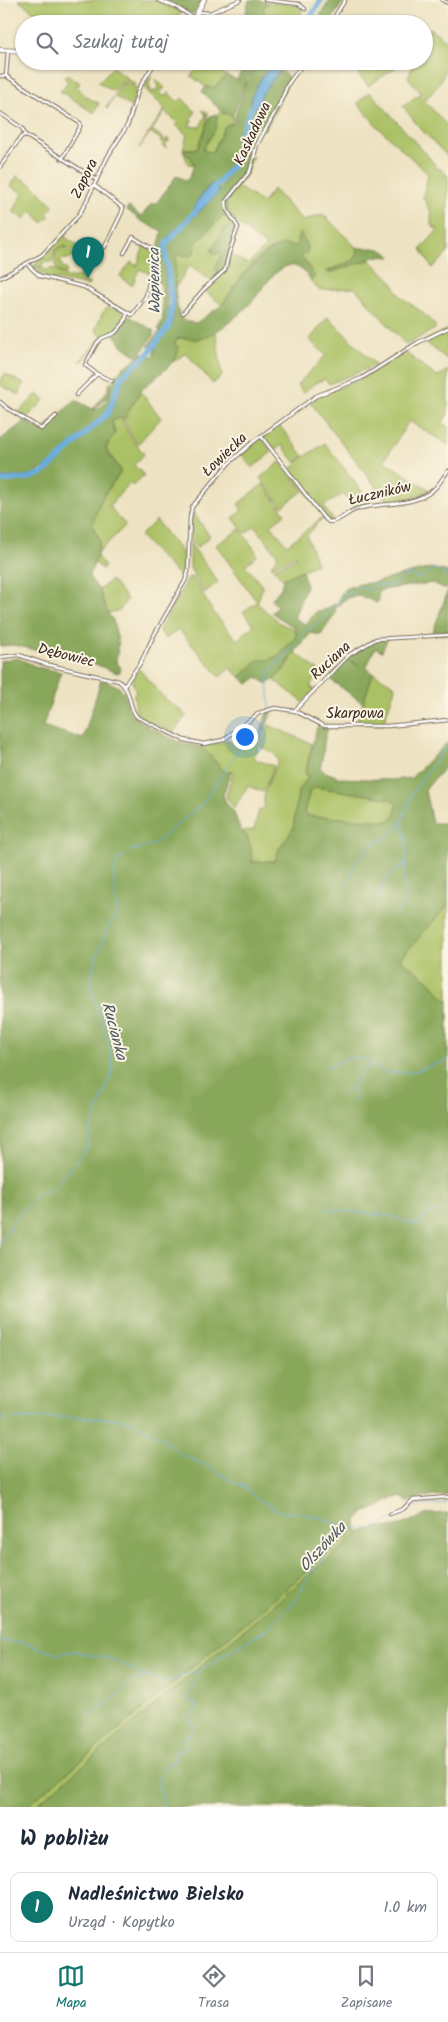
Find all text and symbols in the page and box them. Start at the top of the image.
search box [15,15,433,70]
text: Szukaj tutaj [73,28,168,58]
icon: search [33,29,61,57]
street label: Kaskadowa [228,98,278,170]
street label: Zapora [65,155,105,203]
pin: 1 [72,237,104,278]
water label: Wapienica [142,246,168,314]
street label: Łowiecka [197,427,253,483]
street label: Łuczników [346,475,415,513]
street label: Ruciana [305,636,357,686]
street label: Dębowiec [35,637,97,675]
street label: Skarpowa [326,702,384,726]
your location [232,724,258,750]
water label: Rucianka [94,999,134,1064]
water label: Olszówka [293,1515,354,1578]
text: W pobliżu [20,1823,108,1856]
text: Nadleśnictwo Bielsko [68,1880,244,1910]
text: 1 [35,1895,39,1920]
text: 1.0 km [384,1895,427,1920]
text: Urząd · Kopytko [68,1910,175,1935]
tab: Mapa [56,1962,87,2014]
tab: Trasa [198,1962,229,2014]
tab: Zapisane [341,1962,392,2014]

